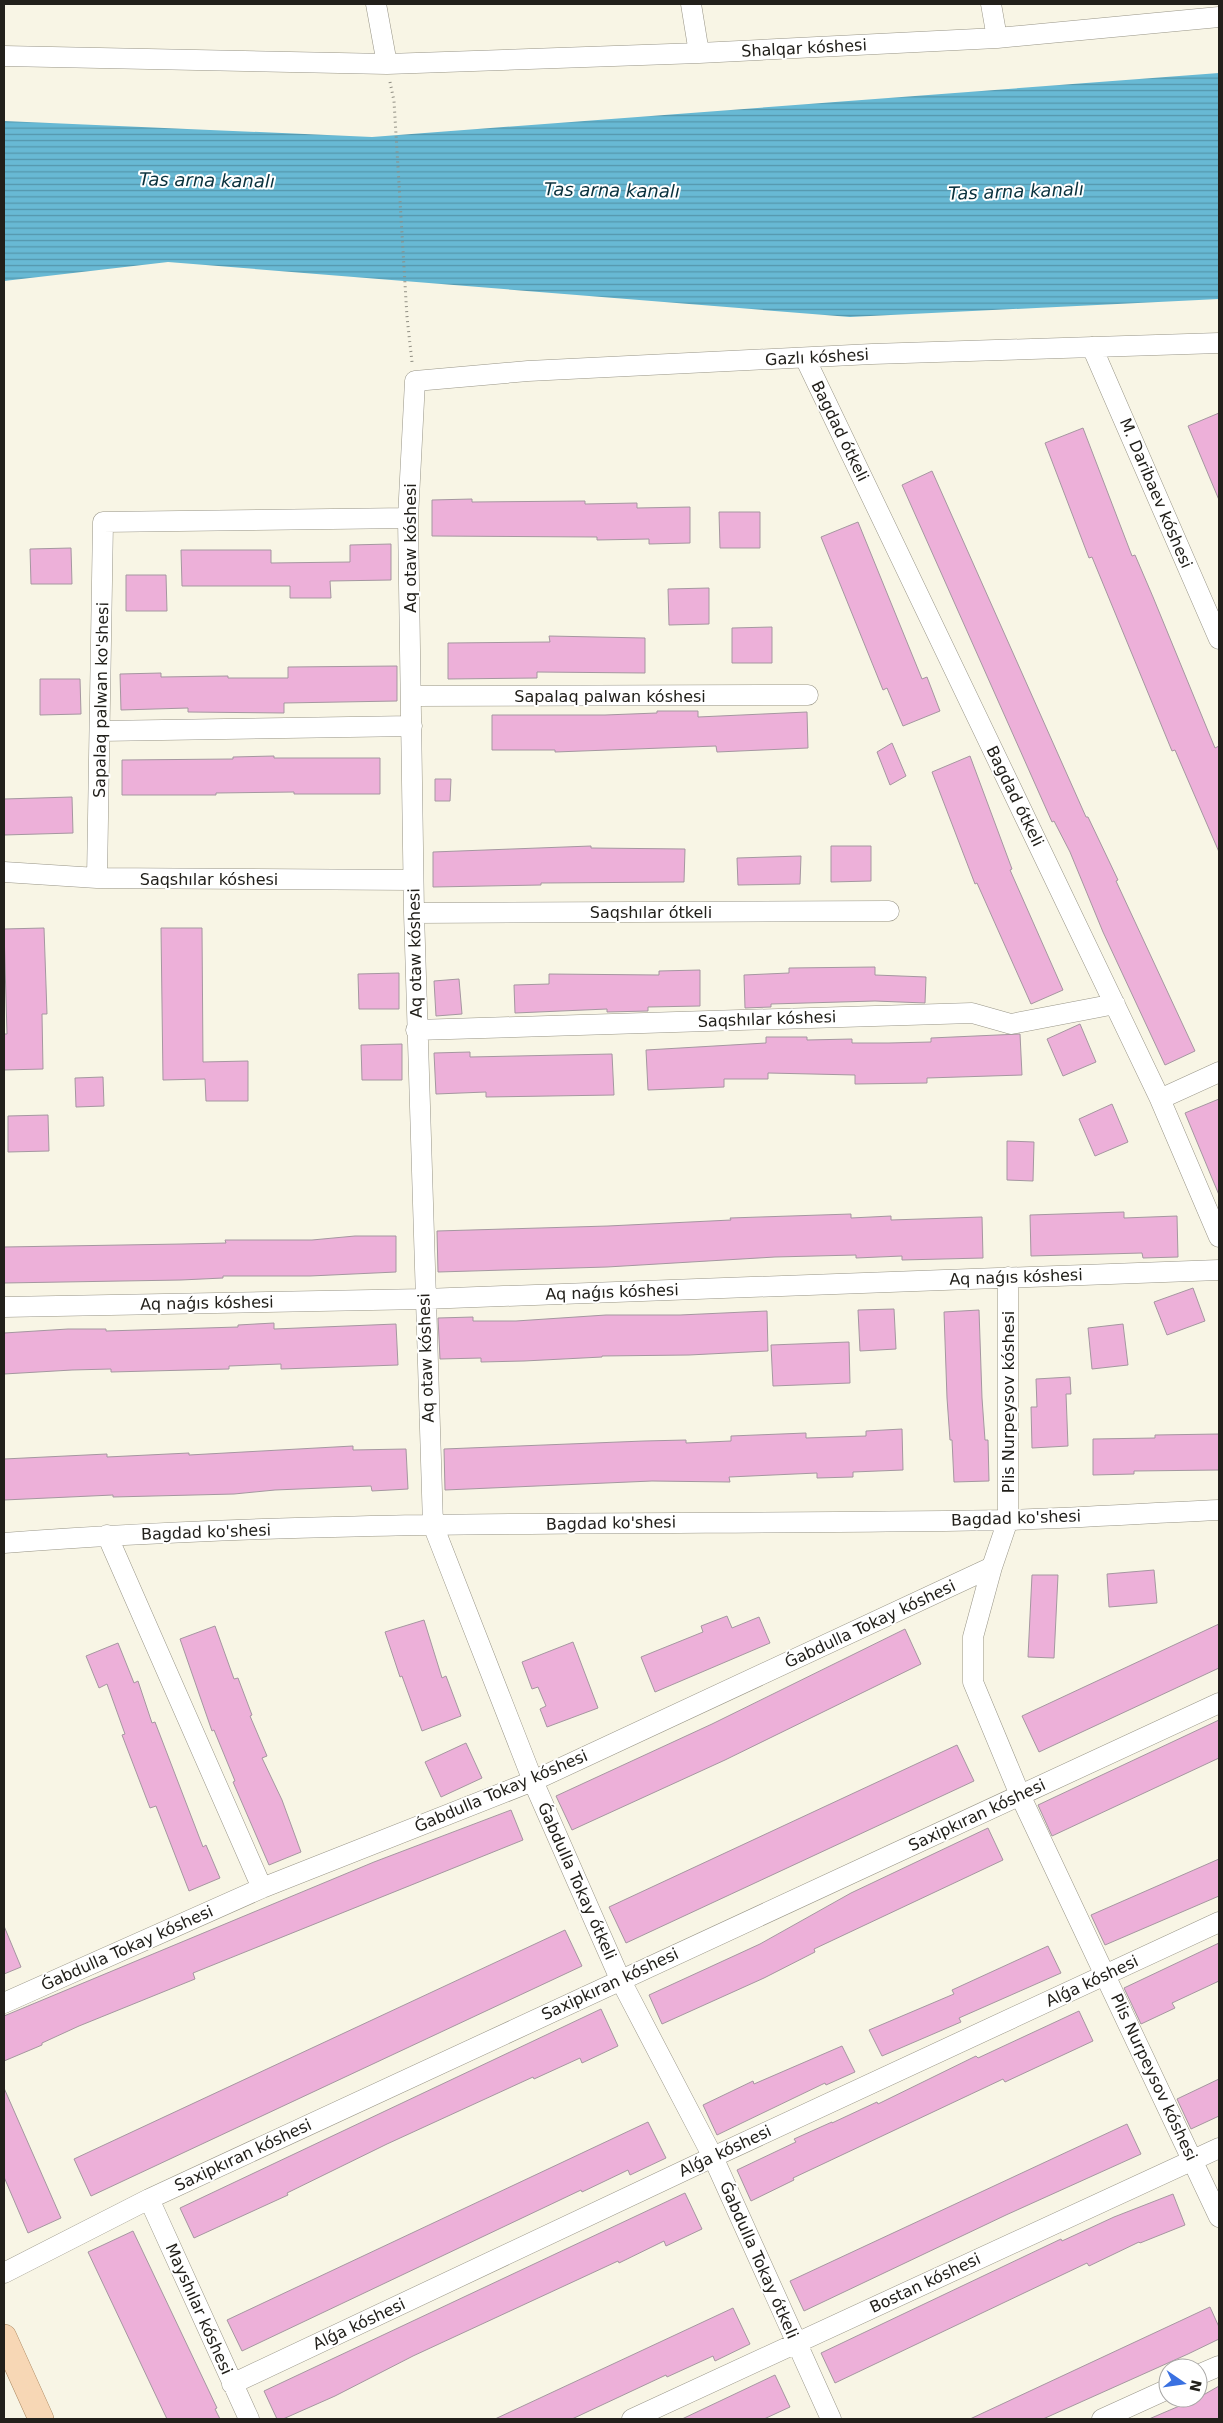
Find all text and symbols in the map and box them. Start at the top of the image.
street label: Shalqar kóshesi [741,35,867,61]
water label: Tas arna kanalı [139,168,275,192]
water label: Tas arna kanalı [544,178,680,202]
water label: Tas arna kanalı [948,178,1084,204]
street label: Gazlı kóshesi [764,345,870,369]
street label: Bagdad ótkeli [807,378,873,484]
street label: M. Daribaev kóshesi [1116,415,1196,571]
street label: Aq otaw kóshesi [401,483,420,613]
street label: Sapalaq palwan ko'shesi [90,602,112,798]
street label: Sapalaq palwan kóshesi [514,687,706,706]
street label: Bagdad ótkeli [982,743,1048,849]
street label: Saqshılar kóshesi [140,870,278,889]
street label: Aq otaw kóshesi [404,888,426,1018]
street label: Saqshılar ótkeli [590,903,712,922]
street label: Saqshılar kóshesi [697,1007,837,1031]
street label: Aq naǵıs kóshesi [949,1265,1083,1289]
street label: Aq naǵıs kóshesi [545,1280,679,1304]
street label: Aq naǵıs kóshesi [140,1292,274,1314]
street label: Aq otaw kóshesi [414,1293,438,1423]
street label: Plis Nurpeysov kóshesi [999,1311,1018,1493]
street label: Bagdad ko'shesi [951,1506,1081,1530]
street label: Bagdad ko'shesi [546,1512,676,1534]
street label: Bagdad ko'shesi [141,1520,271,1544]
street label: Ǵabdulla Tokay kóshesi [782,1576,958,1672]
street label: Ǵabdulla Tokay kóshesi [412,1746,590,1836]
street label: Saxipkıran kóshesi [905,1775,1049,1855]
street label: Ǵabdulla Tokay ótkeli [534,1799,620,1963]
street label: Ǵabdulla Tokay kóshesi [38,1901,216,1995]
street label: Saxipkıran kóshesi [538,1944,682,2024]
street label: Alǵa kóshesi [1043,1951,1141,2011]
street label: Plis Nurpeysov kóshesi [1107,1990,1201,2164]
street label: Saxipkıran kóshesi [171,2115,315,2195]
street label: Alǵa kóshesi [676,2121,774,2181]
street label: Ǵabdulla Tokay ótkeli [716,2178,802,2342]
street label: Mayshılar kóshesi [162,2241,236,2377]
street label: Bostan kóshesi [867,2249,983,2317]
street label: Alǵa kóshesi [310,2294,408,2354]
north arrow [1158,2358,1208,2408]
text: N [1187,2378,1205,2393]

